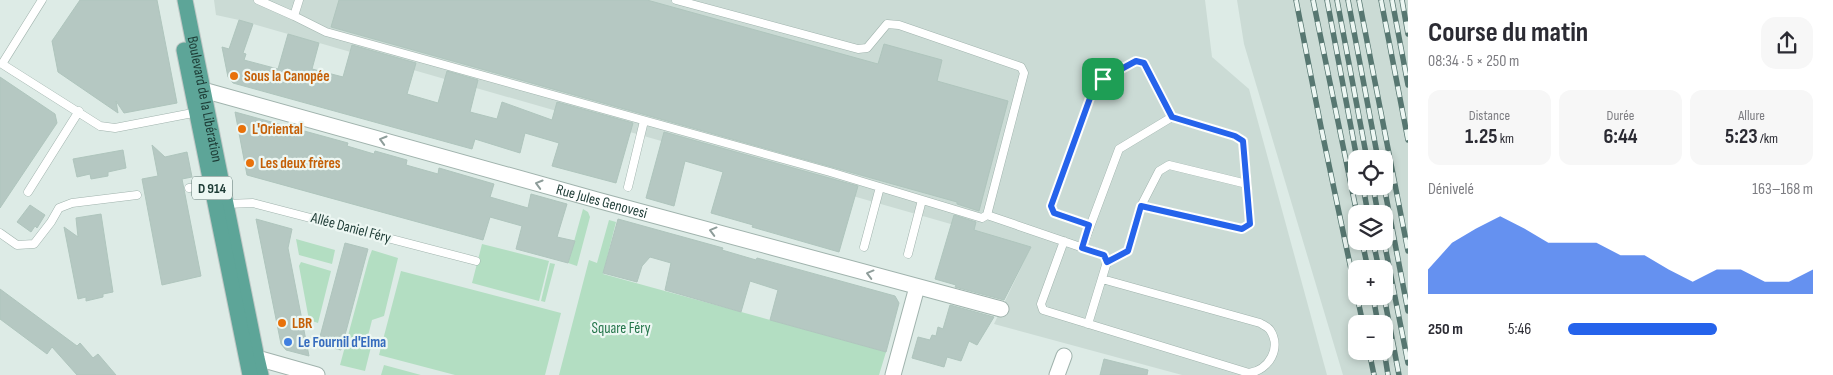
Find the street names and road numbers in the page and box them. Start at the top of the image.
street label: Boulevard de la Libération [183,34,227,164]
road number: D 914 [192,177,232,200]
street label: Rue Jules Genovesi [554,180,650,223]
street label: Allée Daniel Féry [308,208,393,248]

